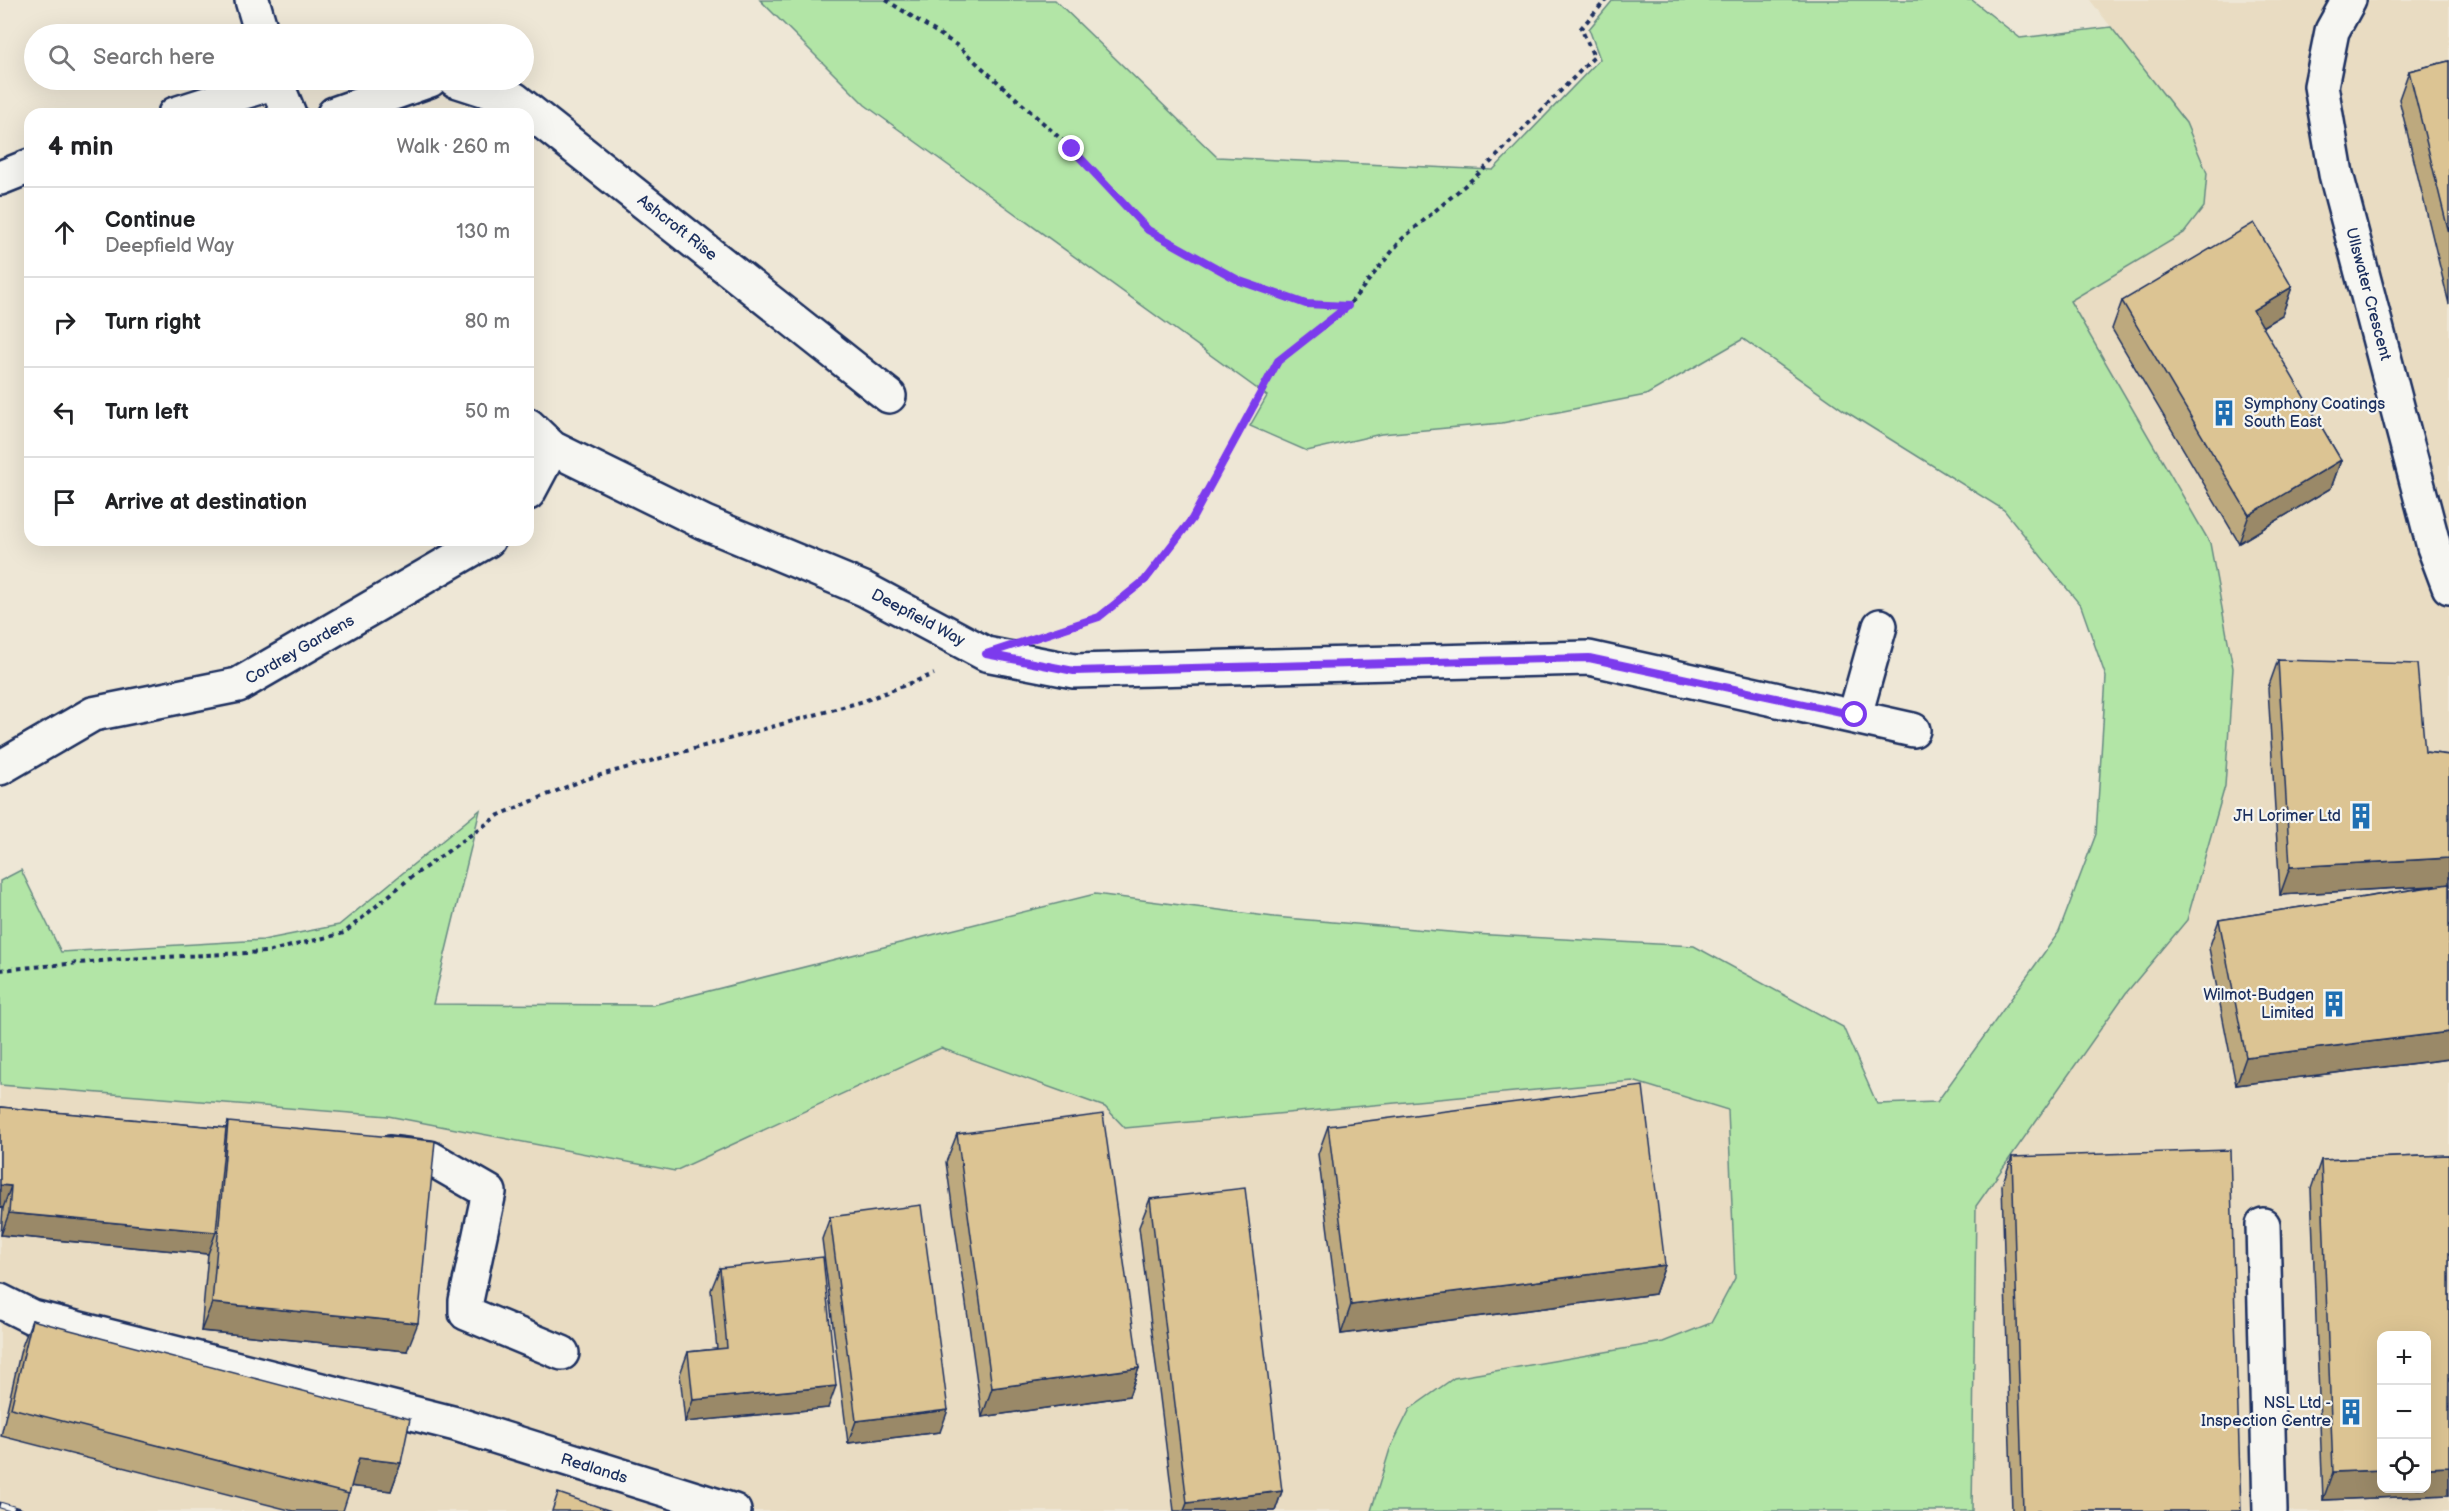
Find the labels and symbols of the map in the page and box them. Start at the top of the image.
route end [1058,135,1084,161]
street label: Ashcroft Rise [633,191,721,265]
street label: Ullswater Crescent [2341,226,2395,363]
place label: Symphony Coatings South East [2244,395,2385,432]
building icon: Symphony Coatings South East [2209,398,2239,428]
street label: Deepfield Way [868,585,969,651]
street label: Cordrey Gardens [242,611,358,689]
route start [1841,701,1867,727]
building icon: JH Lorimer Ltd [2346,801,2376,831]
place label: JH Lorimer Ltd [2233,807,2341,826]
place label: Wilmot-Budgen Limited [2203,986,2314,1023]
building icon: Wilmot-Budgen Limited [2319,989,2349,1019]
place label: NSL Ltd - Inspection Centre [2201,1394,2331,1431]
building icon: NSL Ltd - Inspection Centre [2336,1397,2366,1427]
street label: Redlands [558,1450,630,1488]

